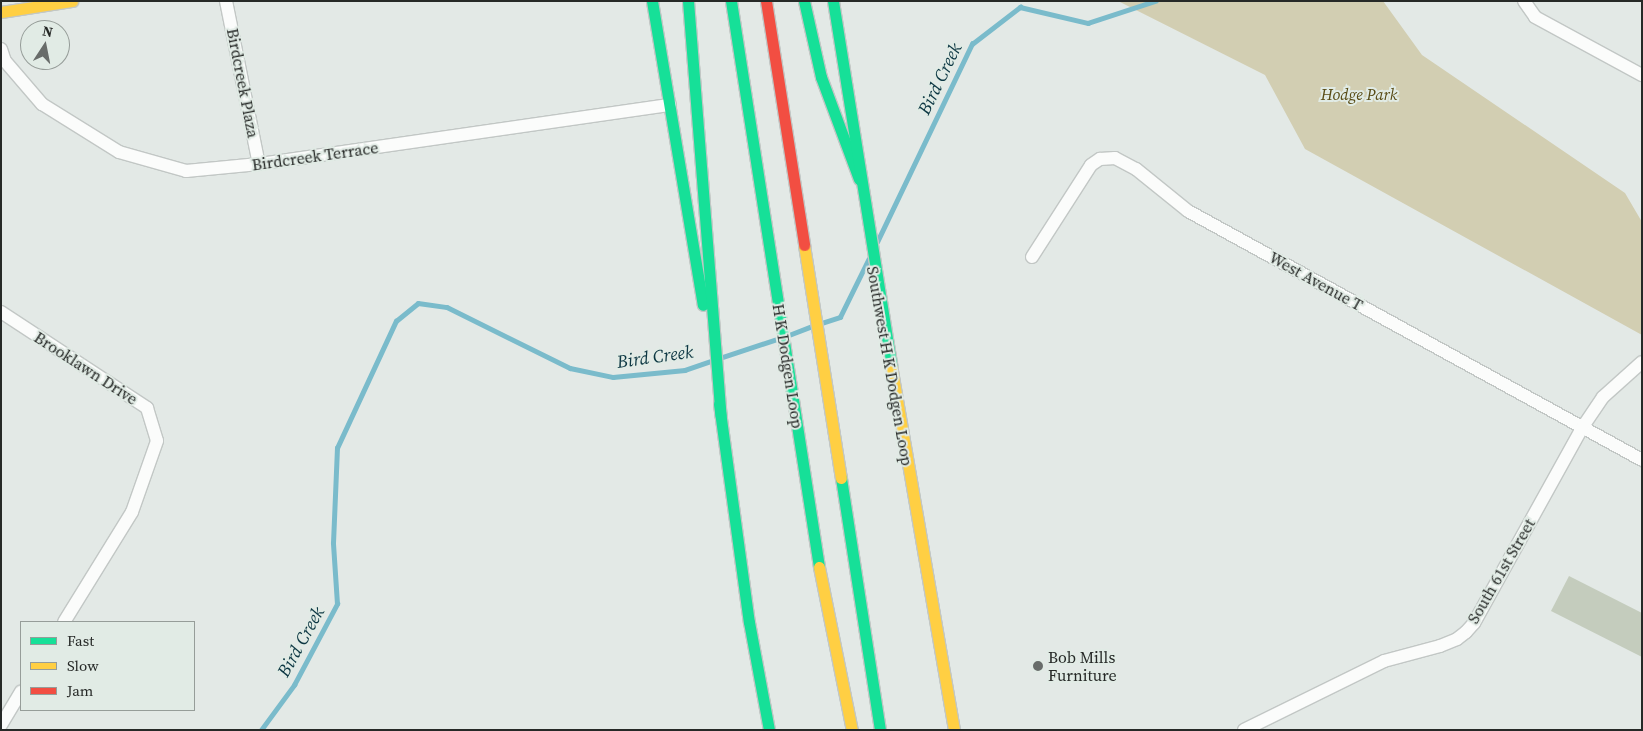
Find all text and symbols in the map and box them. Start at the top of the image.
north arrow [20,20,70,70]
text: N [41,20,55,42]
street label: Birdcreek Plaza [223,27,263,139]
water label: Bird Creek [913,40,967,118]
park label: Hodge Park [1321,84,1397,104]
street label: Birdcreek Terrace [250,138,380,174]
street label: West Avenue T [1266,247,1366,315]
street label: Southwest H K Dodgen Loop [863,265,917,467]
street label: H K Dodgen Loop [769,302,807,430]
street label: Brooklawn Drive [31,327,141,409]
water label: Bird Creek [615,341,695,373]
street label: South 61st Street [1463,515,1539,627]
water label: Bird Creek [273,603,329,681]
legend [20,621,195,711]
text: Fast [67,630,94,651]
place label: Bob Mills Furniture [1048,647,1117,685]
text: Slow [67,655,99,676]
marker: Bob Mills Furniture [1032,660,1044,672]
text: Jam [67,680,93,701]

